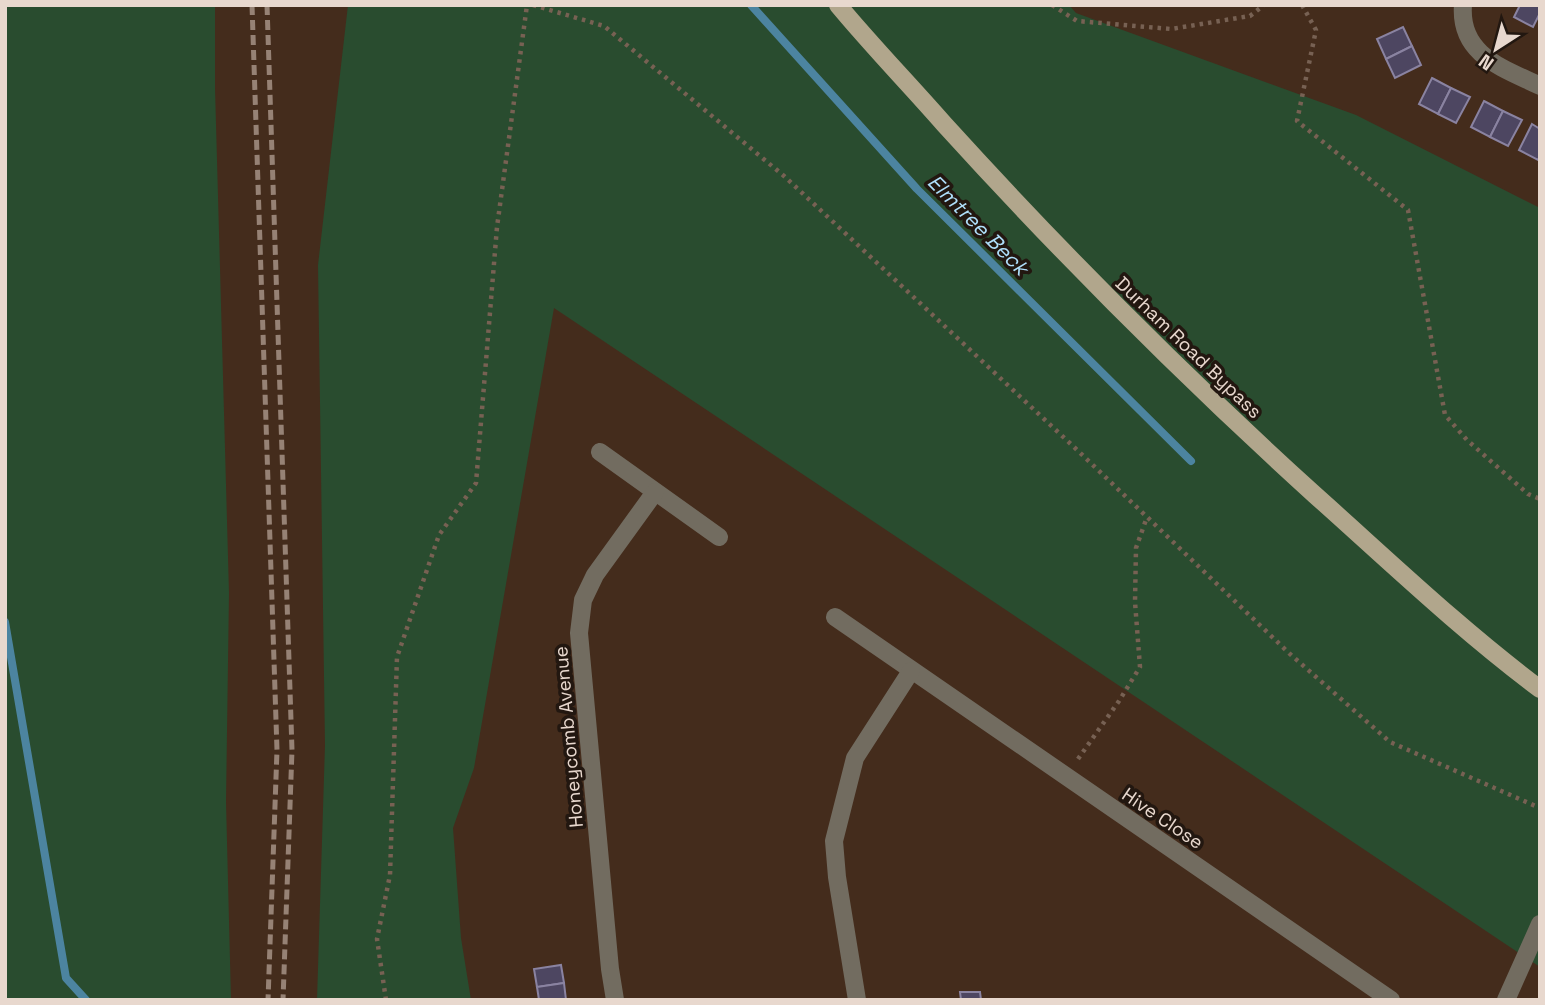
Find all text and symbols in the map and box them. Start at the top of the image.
north arrow [1461,14,1531,84]
text: N [1474,48,1499,76]
water label: Elmtree Beck [922,168,1037,283]
street label: Durham Road Bypass [1110,271,1267,424]
street label: Honeycomb Avenue [548,645,589,829]
street label: Hive Close [1117,782,1208,855]

